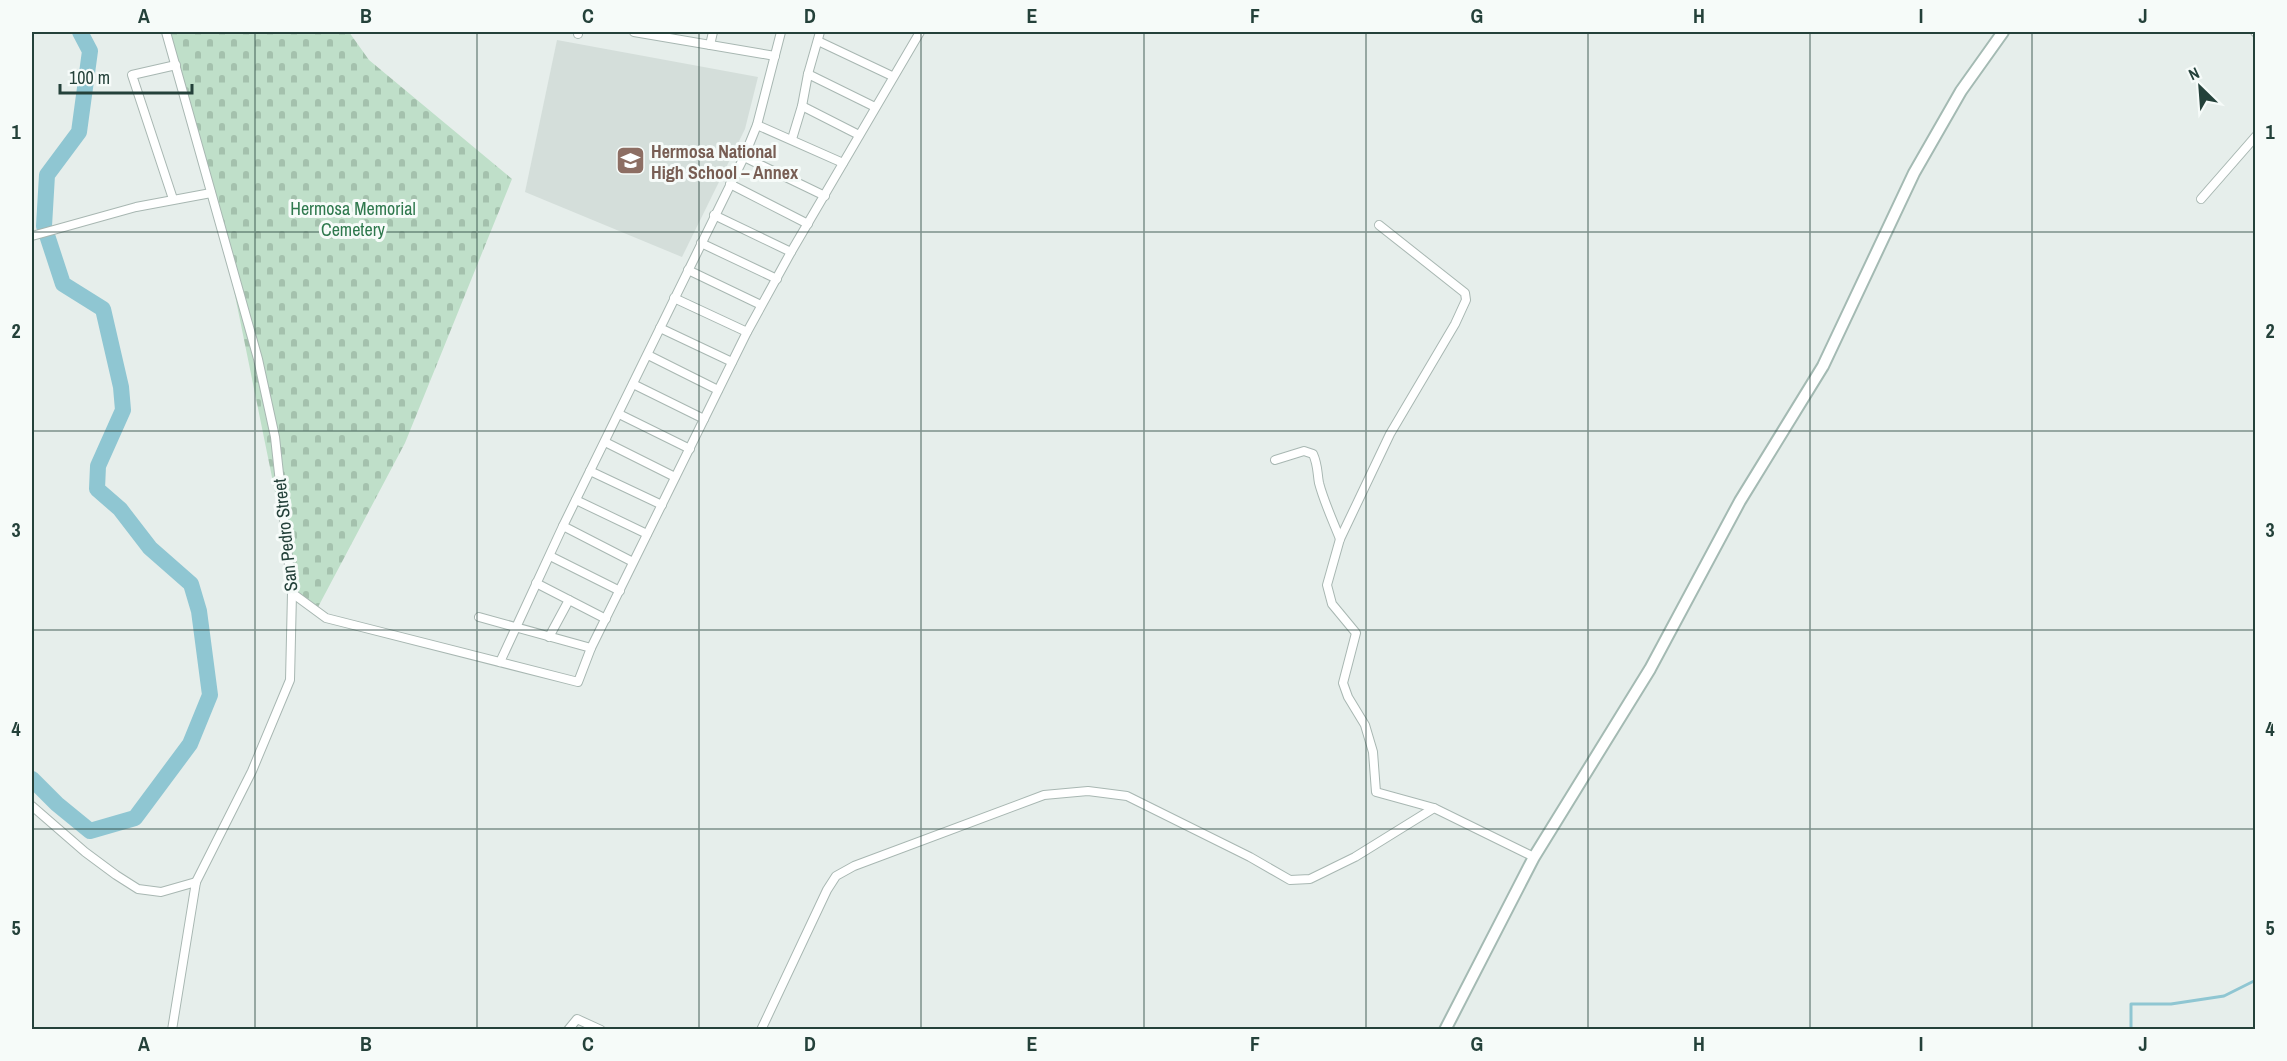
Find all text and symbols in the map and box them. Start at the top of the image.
text: A [138,2,150,29]
text: B [360,2,372,29]
text: C [582,2,594,29]
text: D [804,2,816,29]
text: E [1027,2,1038,29]
text: F [1250,2,1260,29]
text: G [1471,2,1483,29]
text: H [1693,2,1705,29]
text: I [1919,2,1923,29]
text: J [2138,2,2148,29]
scale bar [60,57,192,95]
north arrow [2170,57,2230,117]
text: N [2185,61,2203,85]
text: 100 m [69,65,110,90]
text: 1 [11,118,21,145]
text: 1 [2265,118,2275,145]
place label: Hermosa National High School – Annex [651,139,799,185]
school or university icon: Hermosa National High School – Annex [614,145,646,177]
park label: Hermosa Memorial Cemetery [290,196,416,242]
text: 2 [11,317,21,344]
text: 2 [2265,317,2275,344]
street label: San Pedro Street [267,477,303,593]
text: 3 [11,516,21,543]
text: 3 [2265,516,2275,543]
text: 4 [11,715,21,742]
text: 4 [2265,715,2275,742]
text: 5 [11,914,21,941]
text: 5 [2265,914,2275,941]
text: A [138,1030,150,1057]
text: B [360,1030,372,1057]
text: C [582,1030,594,1057]
text: D [804,1030,816,1057]
text: E [1027,1030,1038,1057]
text: F [1250,1030,1260,1057]
text: G [1471,1030,1483,1057]
text: H [1693,1030,1705,1057]
text: I [1919,1030,1923,1057]
text: J [2138,1030,2148,1057]

